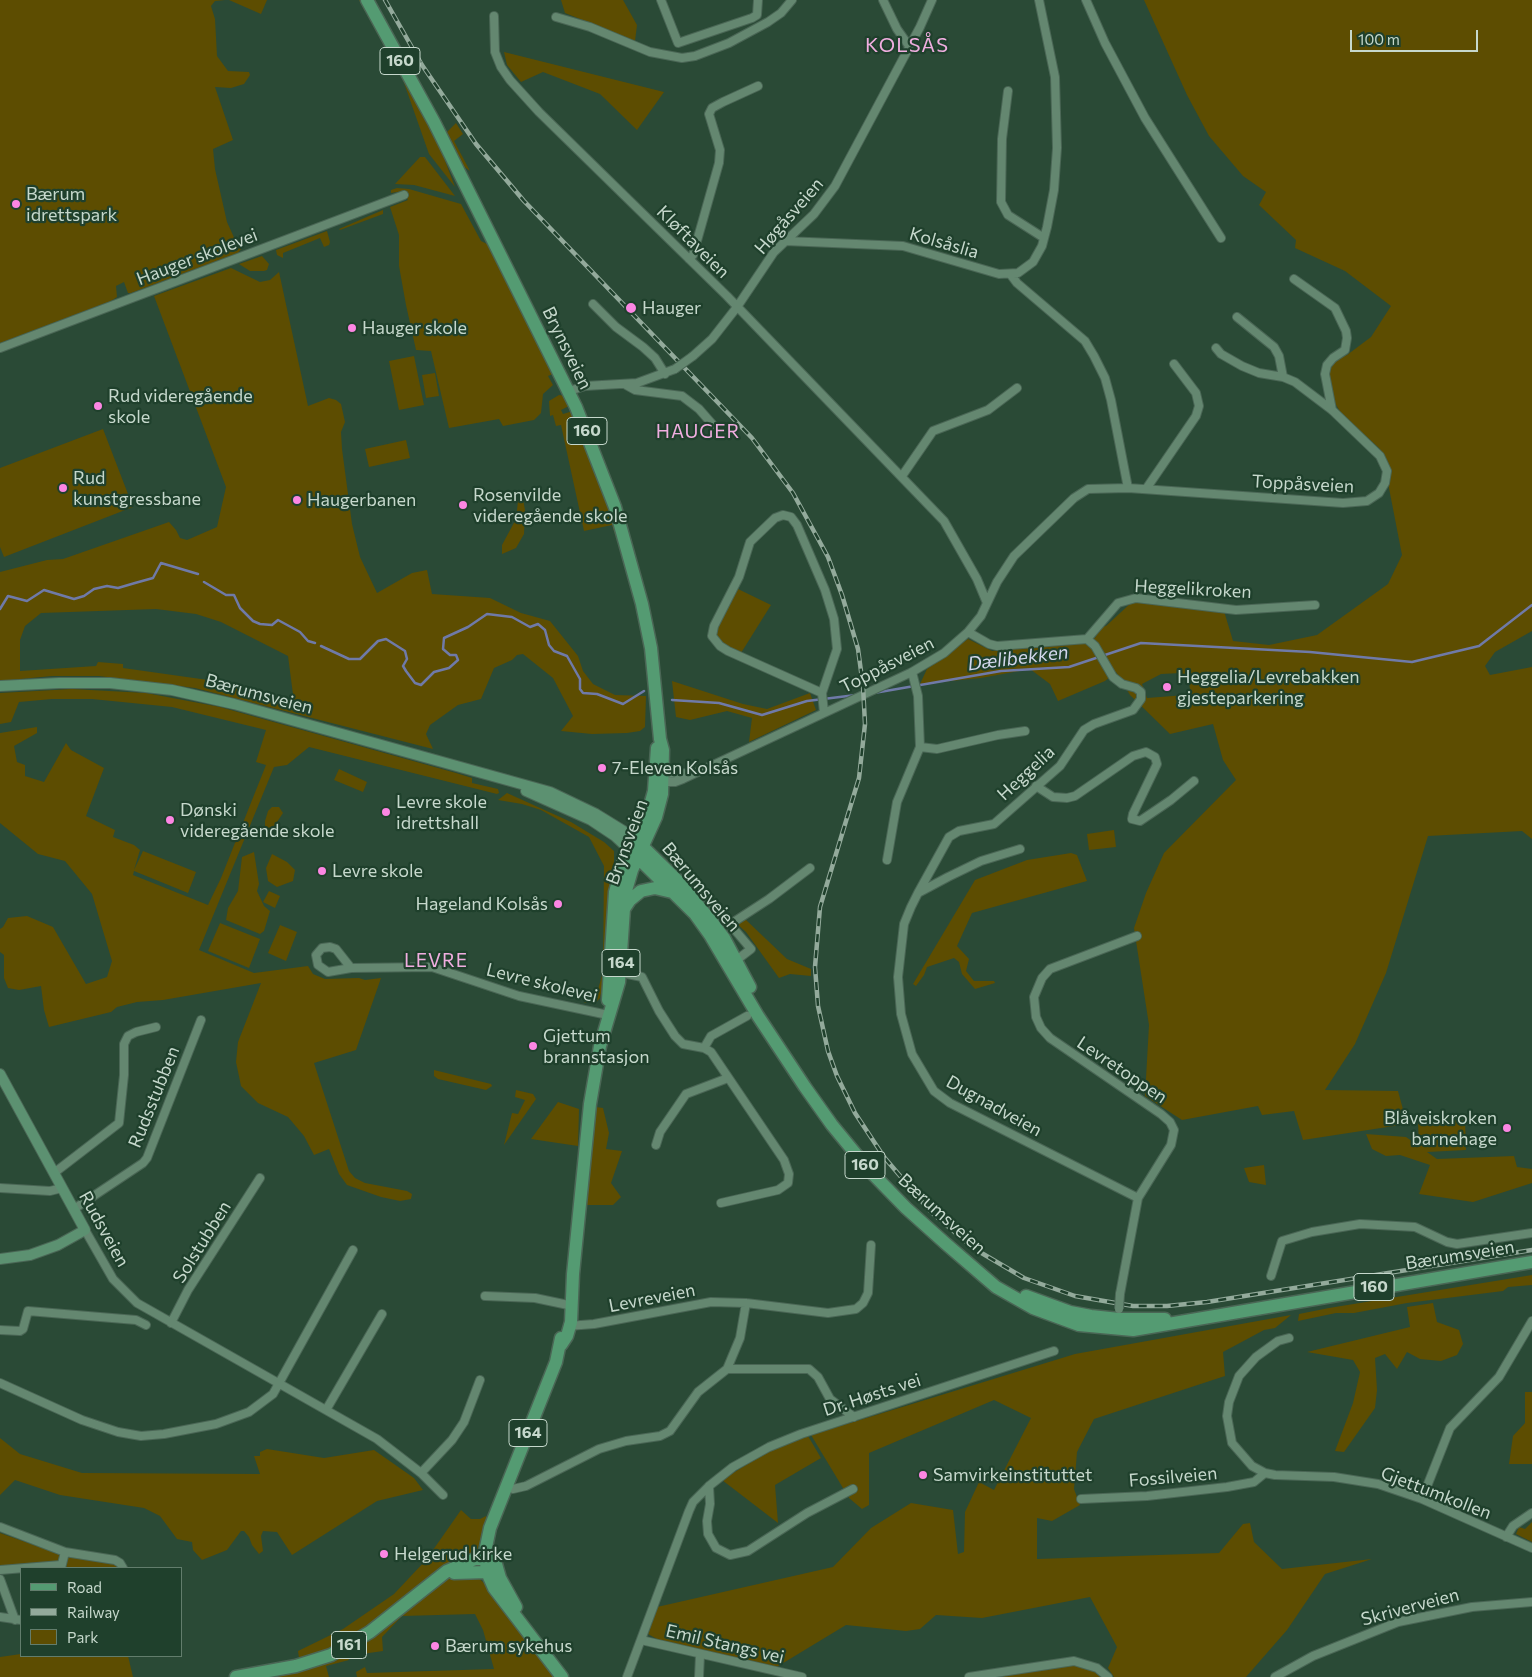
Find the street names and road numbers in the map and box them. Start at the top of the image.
road number: 160 [380,48,420,74]
street label: Høgåsveien [750,173,828,259]
street label: Kløftaveien [652,201,734,283]
street label: Kolsåslia [907,223,981,263]
street label: Hauger skolevei [133,224,261,290]
street label: Brynsveien [538,303,596,393]
road number: 160 [567,418,607,444]
street label: Toppåsveien [1251,471,1355,497]
street label: Heggelikroken [1134,575,1252,603]
street label: Toppåsveien [836,632,938,698]
street label: Bærumsveien [203,669,315,719]
street label: Heggelia [993,741,1059,805]
street label: Brynsveien [602,796,652,888]
street label: Bærumsveien [657,838,745,936]
road number: 164 [602,950,640,976]
street label: Levre skolevei [484,959,600,1007]
street label: Levretoppen [1073,1032,1171,1108]
street label: Rudsstubben [124,1043,184,1151]
street label: Dugnadveien [942,1071,1046,1141]
road number: 160 [845,1152,885,1178]
street label: Bærumsveien [894,1169,990,1259]
street label: Rudsveien [74,1187,134,1271]
street label: Solstubben [168,1197,236,1287]
street label: Bærumsveien [1404,1236,1516,1274]
road number: 160 [1354,1274,1394,1300]
street label: Levreveien [607,1279,697,1317]
street label: Dr. Høsts vei [820,1369,924,1421]
road number: 164 [509,1420,547,1446]
street label: Fossilveien [1128,1462,1218,1492]
street label: Gjettumkollen [1378,1462,1494,1524]
street label: Skriverveien [1359,1584,1461,1630]
street label: Emil Stangs vei [664,1620,786,1668]
road number: 161 [332,1632,366,1658]

